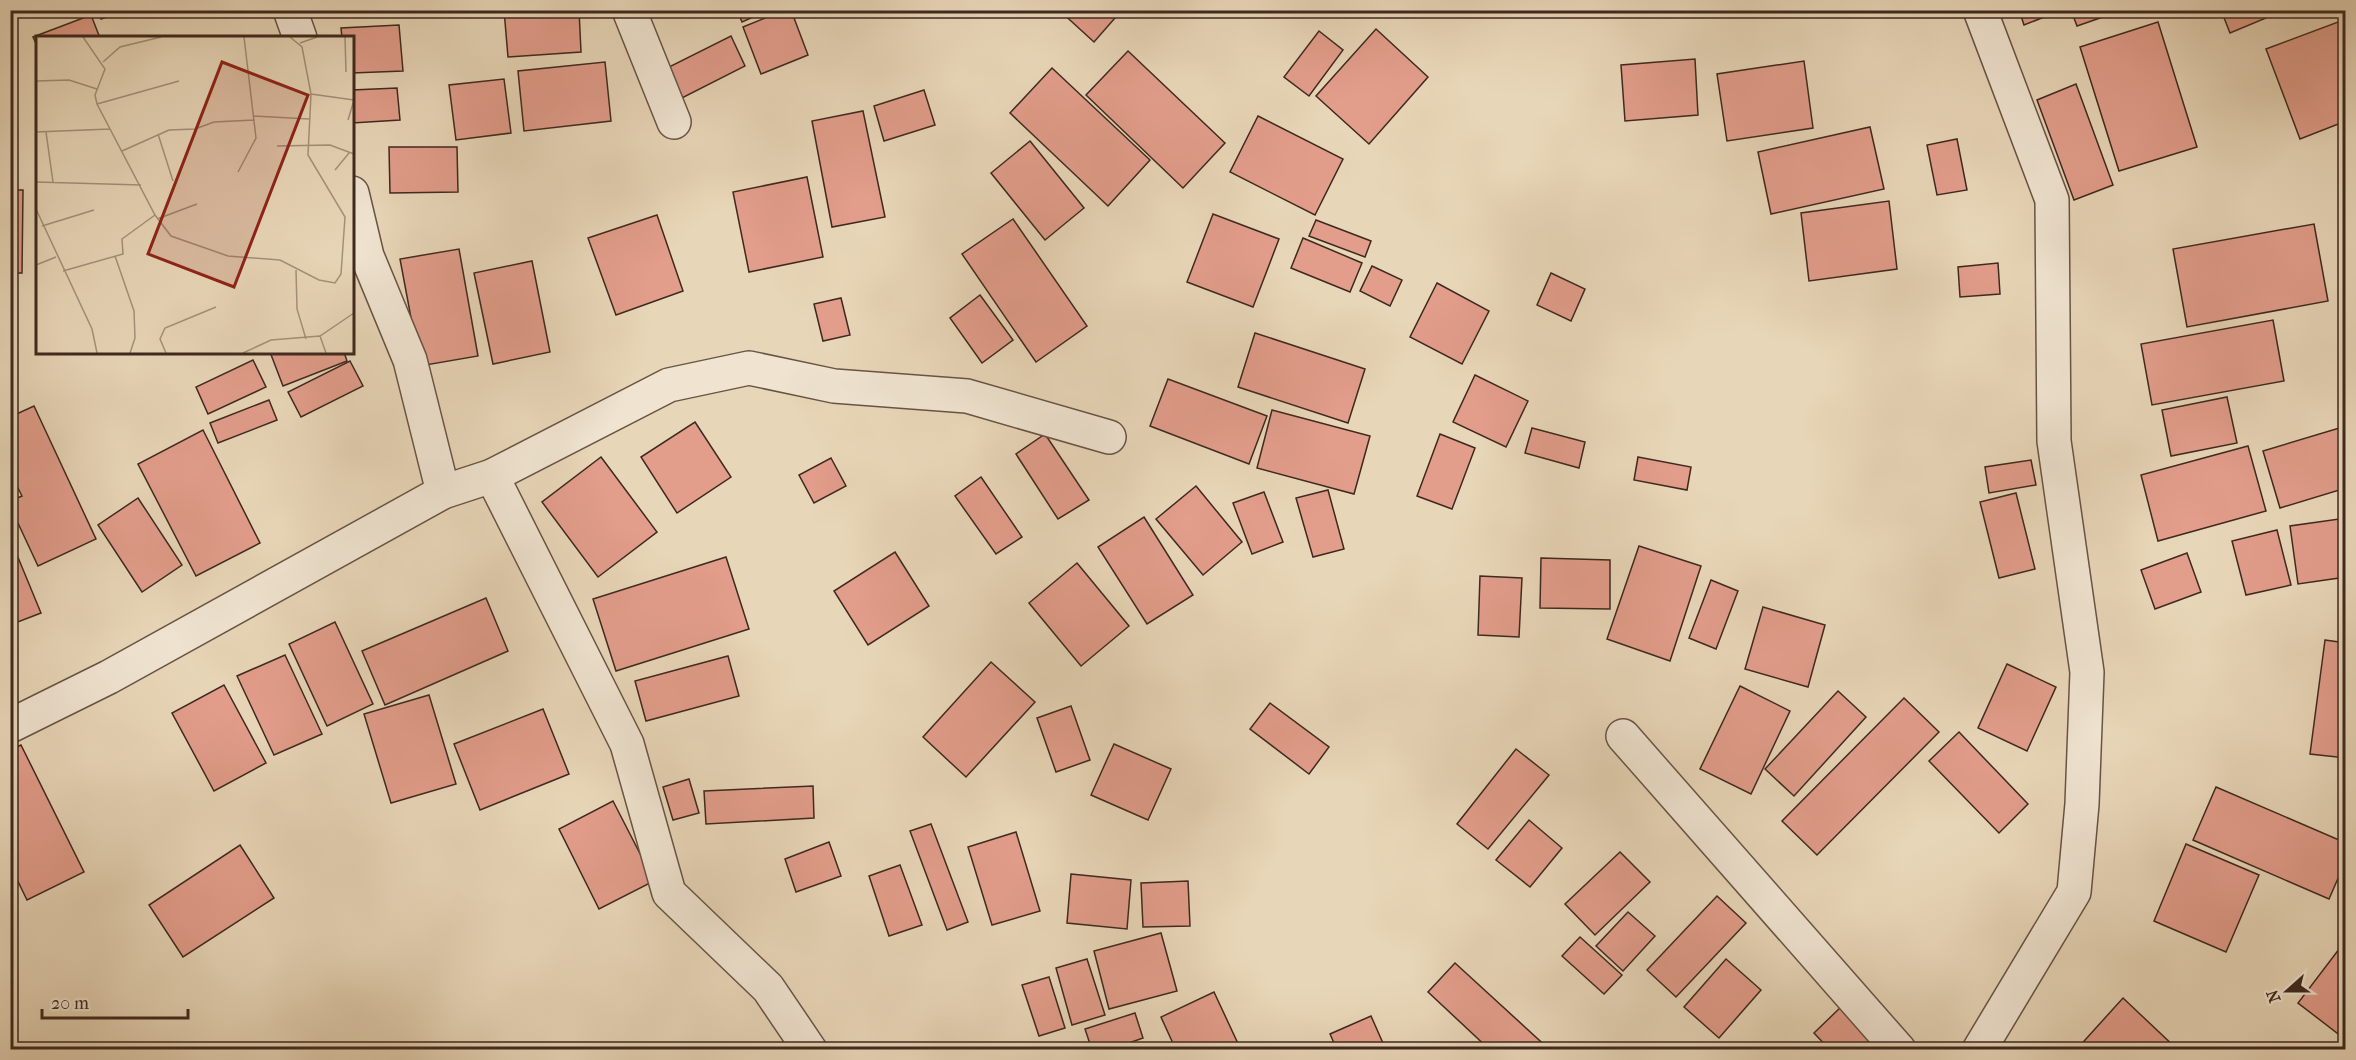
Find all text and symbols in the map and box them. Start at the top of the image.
inset map [36,36,354,354]
north arrow [2257,961,2317,1021]
scale bar [42,982,188,1020]
text: N [2262,986,2285,1005]
text: 20 m [51,993,89,1014]

